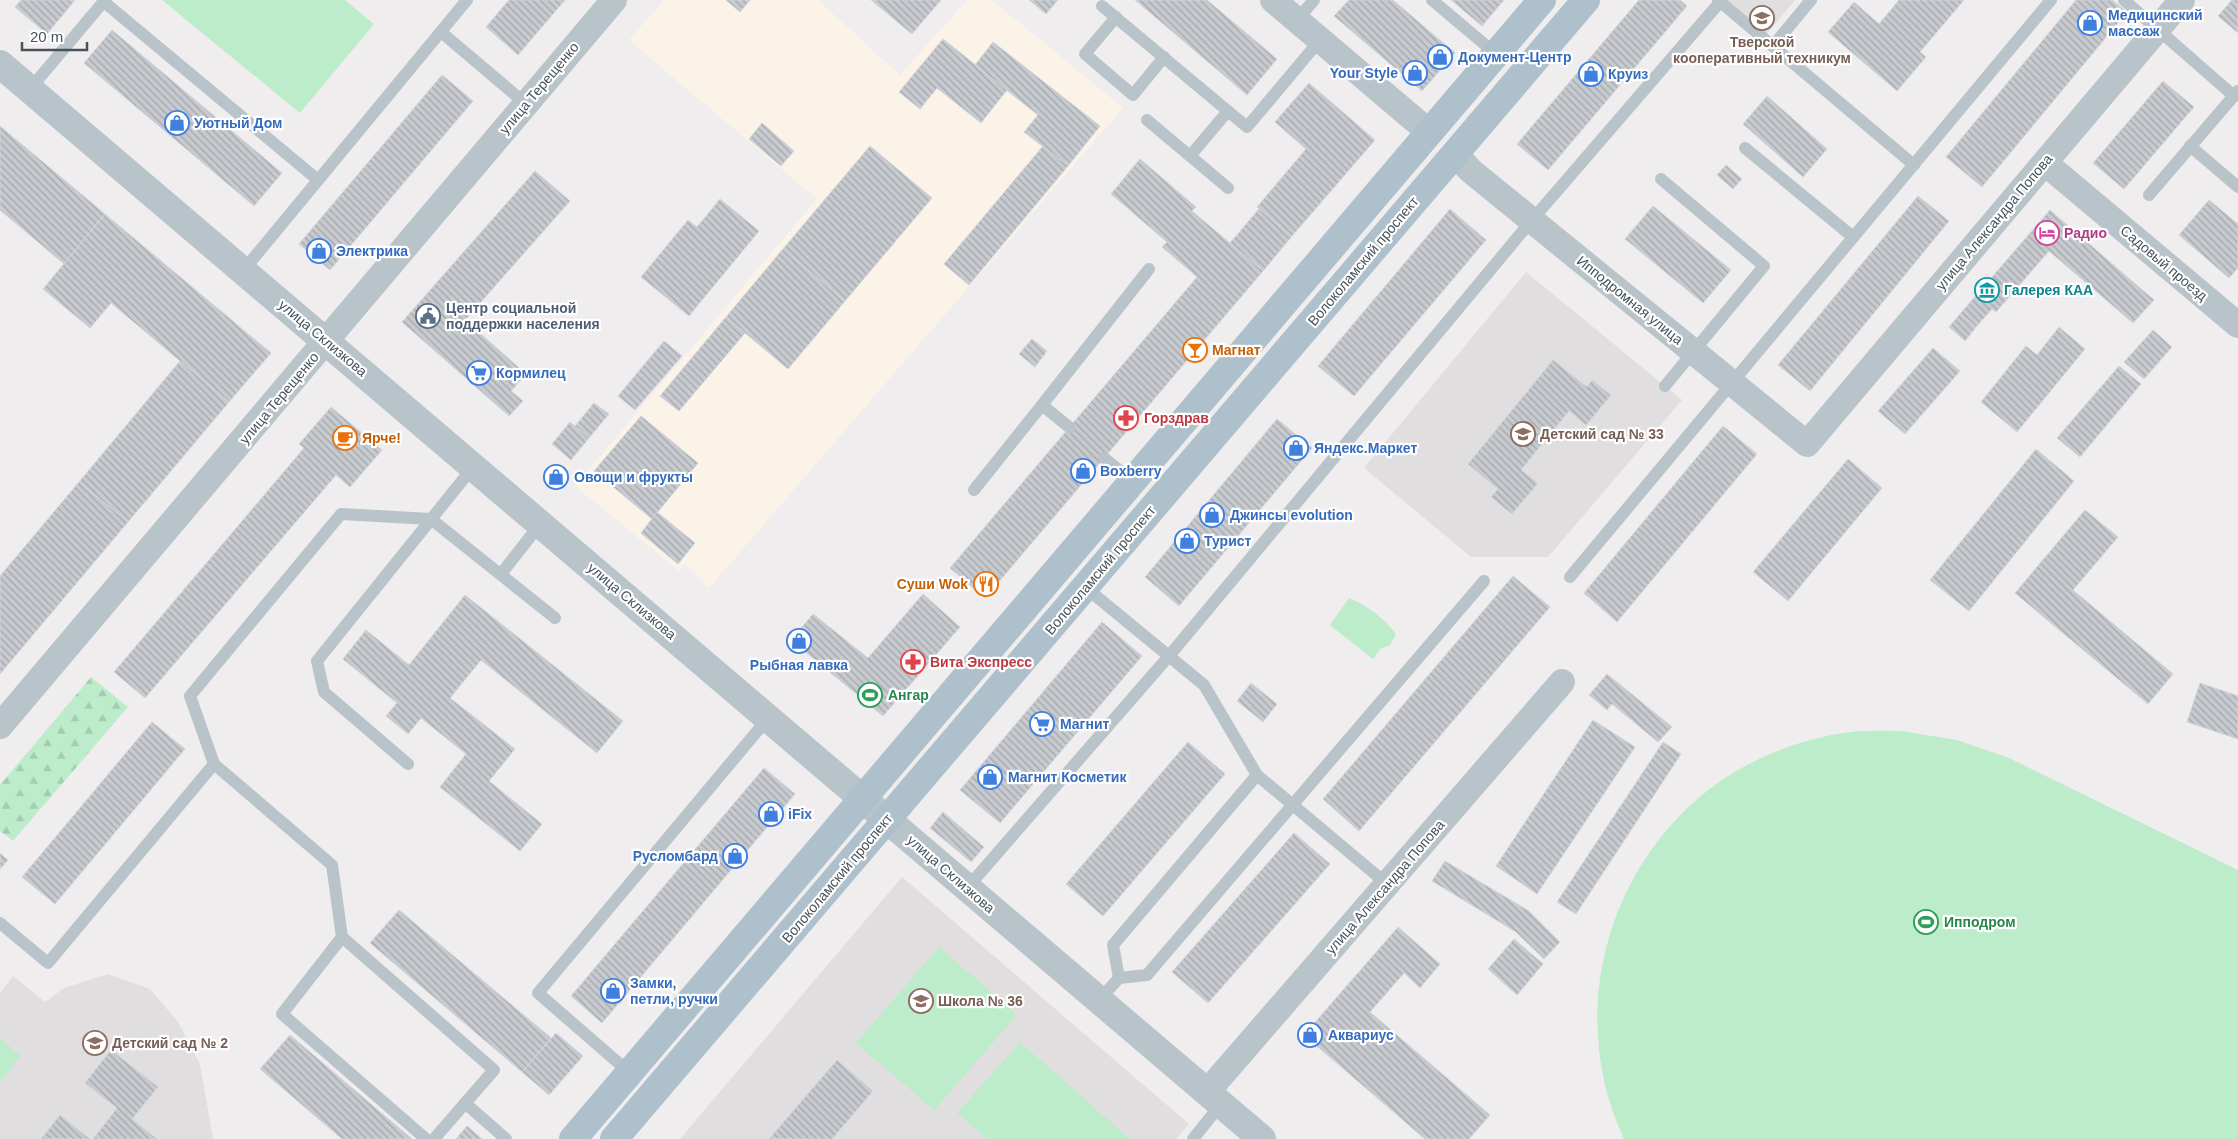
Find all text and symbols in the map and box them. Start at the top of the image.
school or university icon: Тверской кооперативный техникум [1749,5,1775,31]
place label: Медицинский массаж [2108,7,2203,39]
shop icon: Медицинский массаж [2077,10,2103,36]
scale bar [22,20,88,52]
text: 20 m [30,28,63,45]
place label: Тверской кооперативный техникум [1673,34,1851,66]
street label: улица Терещенко [496,39,582,137]
shop icon: Документ-Центр [1427,44,1453,70]
place label: Документ-Центр [1458,49,1571,65]
shop icon: Your Style [1402,60,1428,86]
shop icon: Круиз [1578,61,1604,87]
place label: Your Style [1330,65,1398,81]
place label: Круиз [1608,66,1648,82]
shop icon: Уютный Дом [164,110,190,136]
place label: Уютный Дом [194,115,282,131]
street label: улица Александра Попова [1932,151,2056,293]
street label: Волоколамский проспект [1304,193,1422,329]
hotel icon: Радио [2034,220,2060,246]
street label: Садовый проезд [2117,222,2211,304]
place label: Радио [2064,225,2107,241]
shop icon: Электрика [306,238,332,264]
place label: Электрика [336,243,408,259]
street label: Ипподромная улица [1574,252,1686,348]
museum icon: Галерея КАА [1974,277,2000,303]
place label: Галерея КАА [2004,282,2093,298]
street label: улица Склизкова [276,296,371,380]
place label: Центр социальной поддержки населения [446,300,600,332]
public building icon: Центр социальной поддержки населения [415,303,441,329]
bar icon: Магнат [1182,337,1208,363]
place label: Магнат [1212,342,1261,358]
street label: улица Терещенко [236,349,322,447]
supermarket icon: Кормилец [466,360,492,386]
place label: Кормилец [496,365,566,381]
pharmacy icon: Горздрав [1113,405,1139,431]
place label: Горздрав [1144,410,1209,426]
school or university icon: Детский сад № 33 [1510,421,1536,447]
cafe icon: Ярче! [332,425,358,451]
place label: Детский сад № 33 [1540,426,1664,442]
place label: Ярче! [362,430,401,446]
shop icon: Яндекс.Маркет [1283,435,1309,461]
place label: Яндекс.Маркет [1314,440,1417,456]
shop icon: Boxberry [1070,458,1096,484]
place label: Boxberry [1100,463,1162,479]
shop icon: Овощи и фрукты [543,464,569,490]
place label: Овощи и фрукты [574,469,693,485]
street label: Волоколамский проспект [1041,502,1159,638]
shop icon: Джинсы evolution [1199,502,1225,528]
place label: Джинсы evolution [1230,507,1353,523]
shop icon: Турист [1174,528,1200,554]
place label: Турист [1204,533,1252,549]
street label: улица Склизкова [585,559,680,643]
restaurant icon: Суши Wok [973,571,999,597]
place label: Суши Wok [897,576,968,592]
shop icon: Рыбная лавка [786,628,812,654]
pharmacy icon: Вита Экспресс [900,649,926,675]
place label: Вита Экспресс [930,654,1032,670]
place label: Рыбная лавка [750,657,848,673]
sports icon: Ангар [857,682,883,708]
place label: Ангар [888,687,929,703]
supermarket icon: Магнит [1029,711,1055,737]
place label: Магнит [1060,716,1110,732]
shop icon: Магнит Косметик [977,764,1003,790]
place label: Магнит Косметик [1008,769,1127,785]
shop icon: iFix [758,801,784,827]
place label: iFix [788,806,812,822]
street label: Волоколамский проспект [778,810,896,946]
street label: улица Александра Попова [1322,817,1448,957]
street label: улица Склизкова [904,832,998,916]
shop icon: Русломбард [722,843,748,869]
place label: Русломбард [633,848,718,864]
sports icon: Ипподром [1913,909,1939,935]
place label: Ипподром [1944,914,2016,930]
place label: Замки, петли, ручки [630,975,718,1007]
shop icon: Замки, петли, ручки [600,978,626,1004]
school or university icon: Школа № 36 [908,988,934,1014]
place label: Школа № 36 [938,993,1023,1009]
shop icon: Аквариус [1297,1022,1323,1048]
place label: Аквариус [1328,1027,1394,1043]
school or university icon: Детский сад № 2 [82,1030,108,1056]
place label: Детский сад № 2 [112,1035,228,1051]

